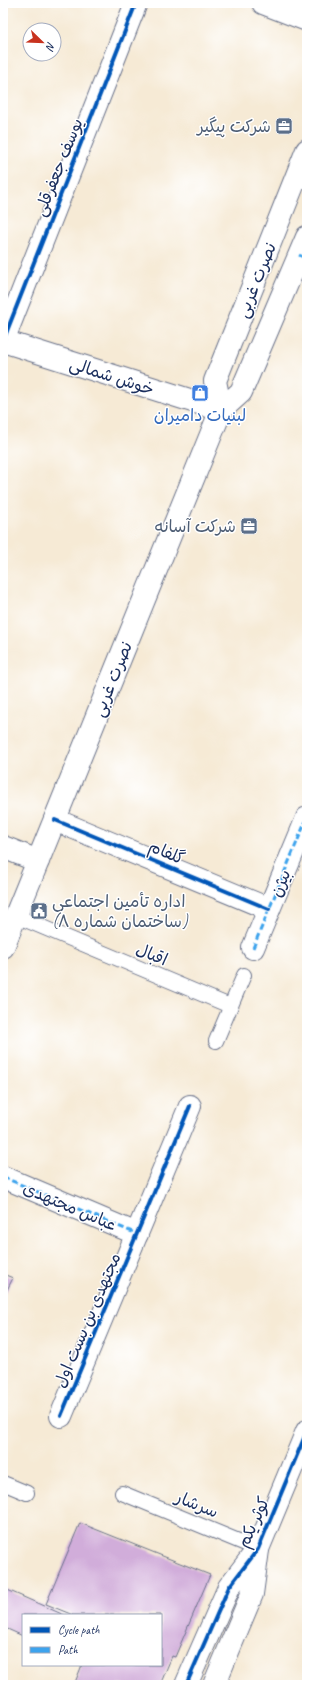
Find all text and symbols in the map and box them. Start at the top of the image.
north arrow [22,22,62,62]
text: N [43,40,59,54]
street label: یوسف جعفرقلی [29,115,88,219]
place label: شرکت پیگیر [195,116,271,138]
office icon: شرکت پیگیر [274,116,294,136]
street label: نصرت غربی [232,239,281,321]
street label: خوش شمالی [67,353,157,400]
shop icon: لبنیات دامیران [190,383,210,403]
place label: لبنیات دامیران [154,405,246,426]
place label: شرکت آسانه [154,516,236,537]
office icon: شرکت آسانه [239,516,259,536]
street label: نصرت غربی [88,638,137,720]
street label: گلفام [145,836,188,871]
street label: بیژن [265,866,296,900]
place label: اداره تأمین اجتماعی (ساختمان شماره ۸) [52,891,189,932]
public building icon: اداره تأمین اجتماعی (ساختمان شماره ۸) [29,901,49,921]
street label: اقبال [133,938,171,970]
street label: عباس مجتهدی [20,1177,120,1236]
street label: مجتهدی بن بست اول [50,1250,125,1391]
street label: سرشار [170,1486,221,1523]
street label: کوثر یکم [233,1493,276,1552]
legend [22,1614,162,1666]
text: Cycle path [58,1622,100,1638]
text: Path [58,1642,78,1658]

